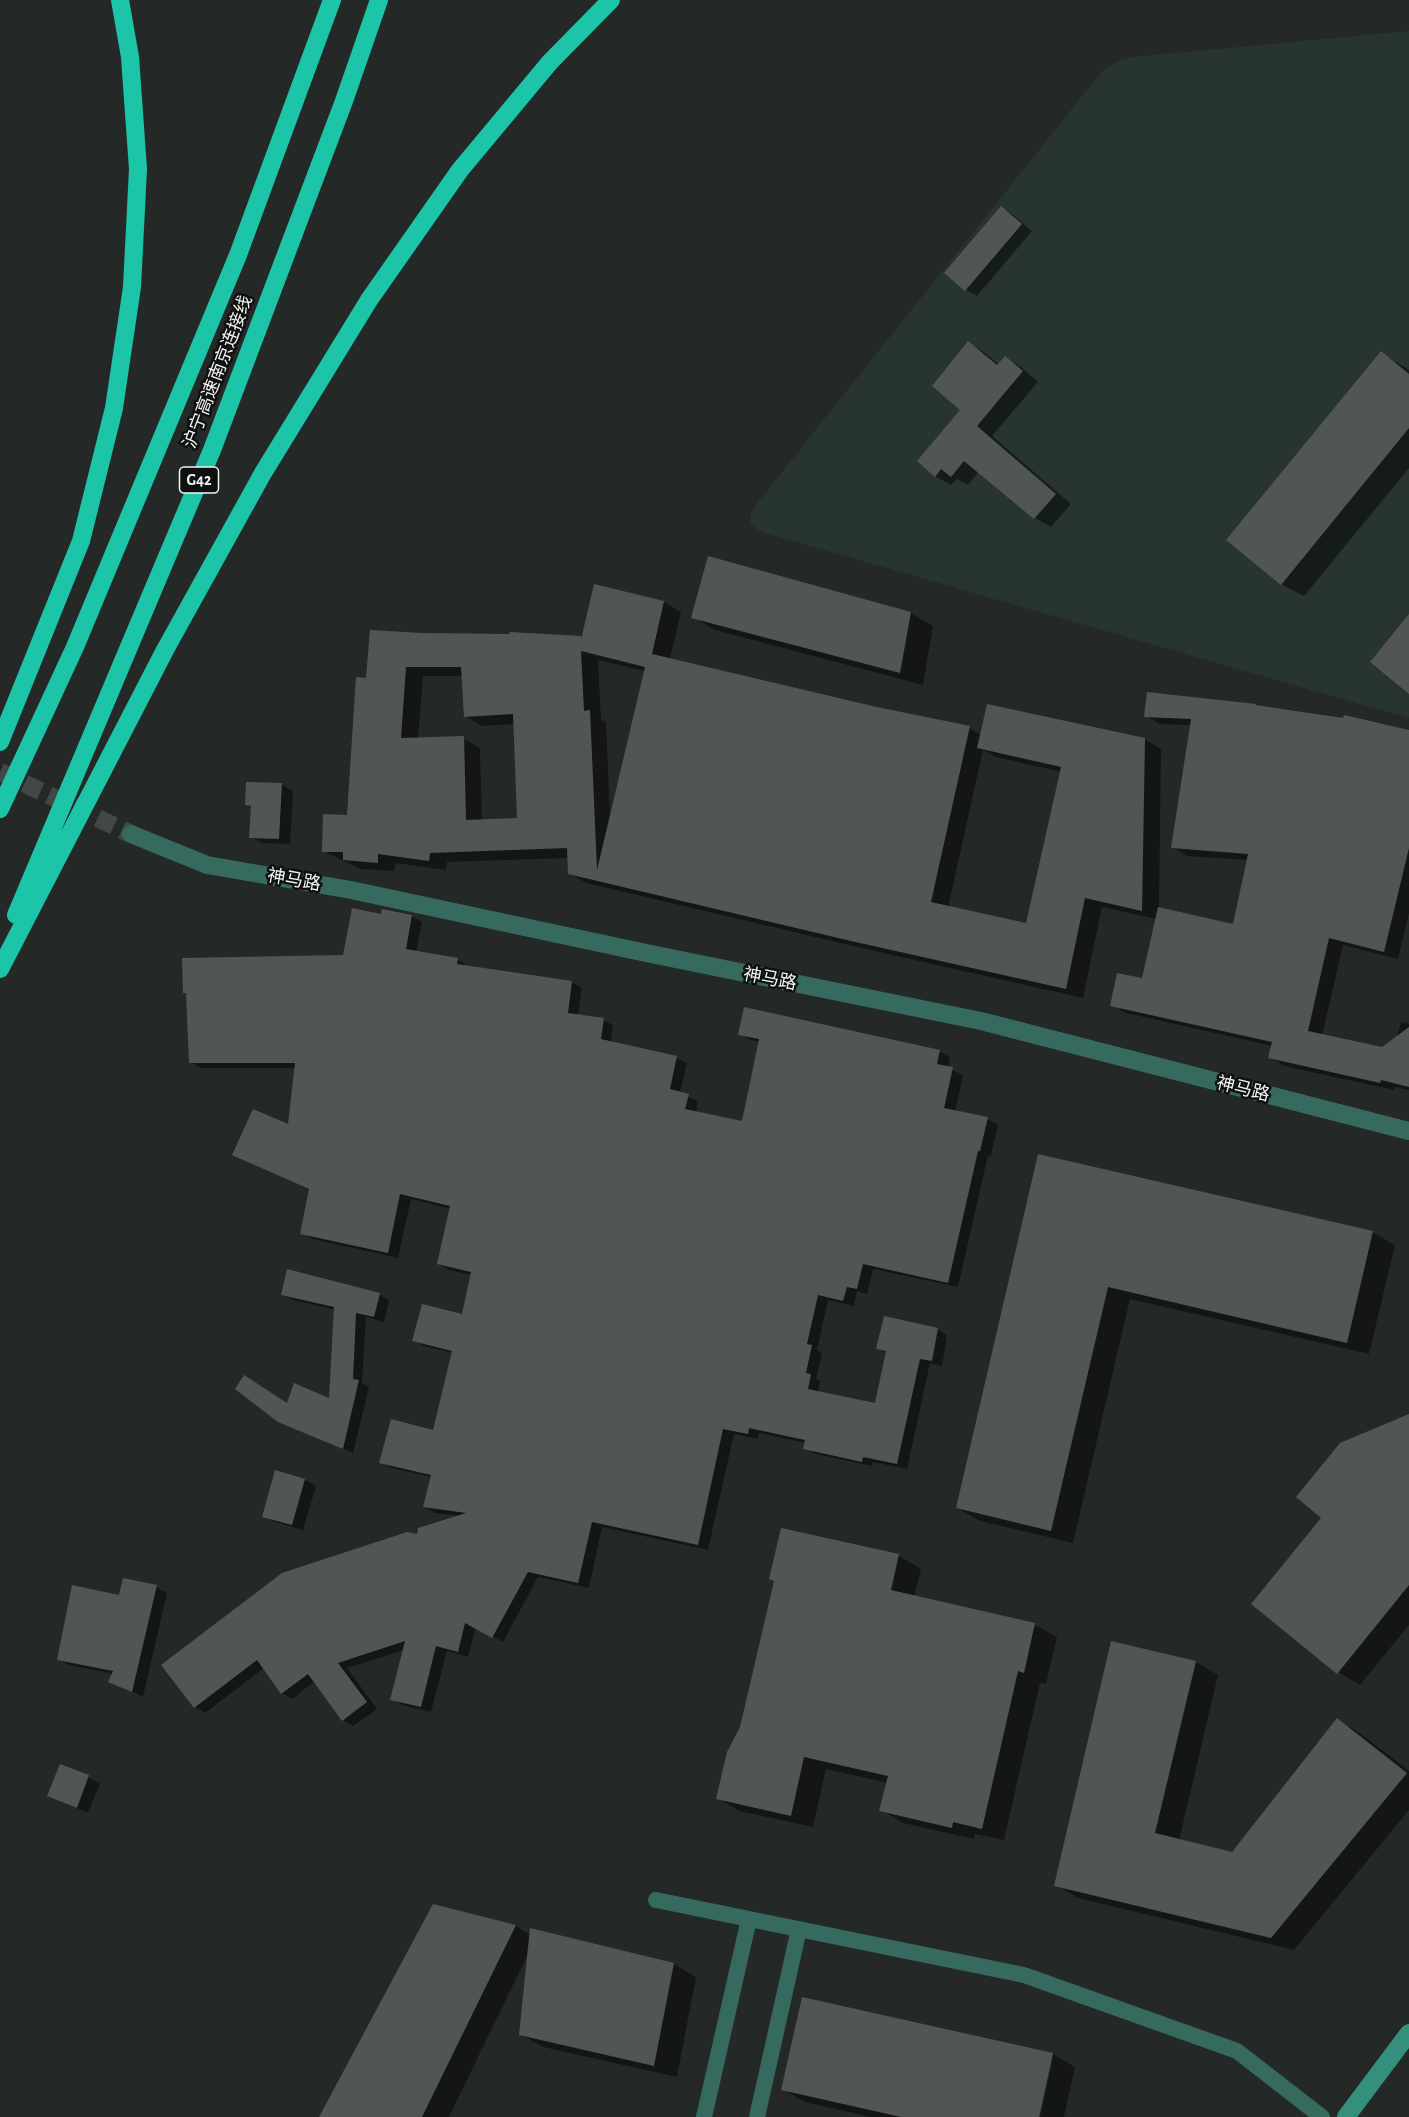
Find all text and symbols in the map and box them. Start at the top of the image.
street label: 沪宁高速南京连接线 [179,293,257,451]
road number: G42 [180,467,218,493]
street label: 神马路 [266,865,322,895]
street label: 神马路 [741,963,799,995]
street label: 神马路 [1214,1072,1272,1106]

